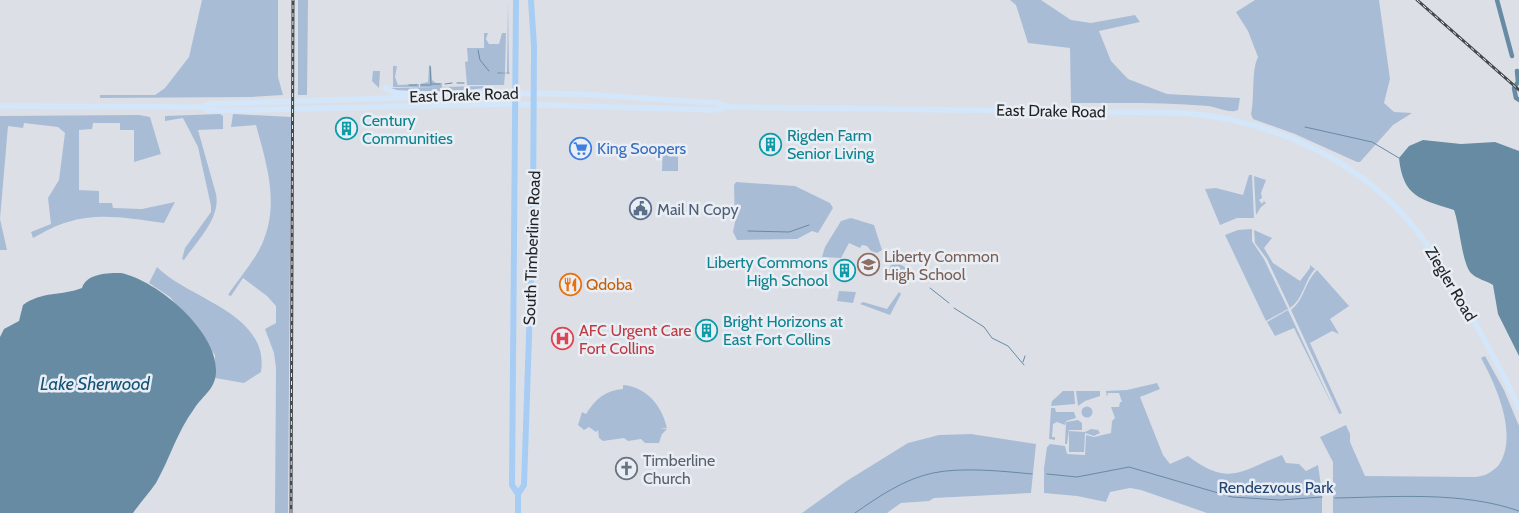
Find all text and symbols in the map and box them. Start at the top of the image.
street label: East Drake Road [409,84,519,106]
street label: East Drake Road [996,101,1106,121]
place label: Century Communities [362,111,453,148]
building icon: Century Communities [334,117,358,141]
place label: Rigden Farm Senior Living [787,126,875,163]
building icon: Rigden Farm Senior Living [759,132,783,156]
supermarket icon: King Soopers [569,136,593,160]
place label: King Soopers [597,139,686,158]
street label: South Timberline Road [520,170,544,326]
public building icon: Mail N Copy [629,197,653,221]
place label: Mail N Copy [657,200,738,219]
street label: Ziegler Road [1421,243,1481,325]
place label: Liberty Common High School [884,247,999,284]
place label: Liberty Commons High School [707,253,828,290]
school or university icon: Liberty Common High School [856,253,880,277]
building icon: Liberty Commons High School [832,259,856,283]
restaurant icon: Qdoba [558,272,582,296]
place label: Qdoba [586,275,633,294]
place label: Bright Horizons at East Fort Collins [723,312,844,349]
building icon: Bright Horizons at East Fort Collins [695,318,719,342]
place label: AFC Urgent Care Fort Collins [579,321,691,358]
hospital icon: AFC Urgent Care Fort Collins [551,327,575,351]
water label: Lake Sherwood [40,373,151,395]
place label: Timberline Church [643,451,715,488]
church icon: Timberline Church [615,457,639,481]
park label: Rendezvous Park [1218,478,1334,497]

